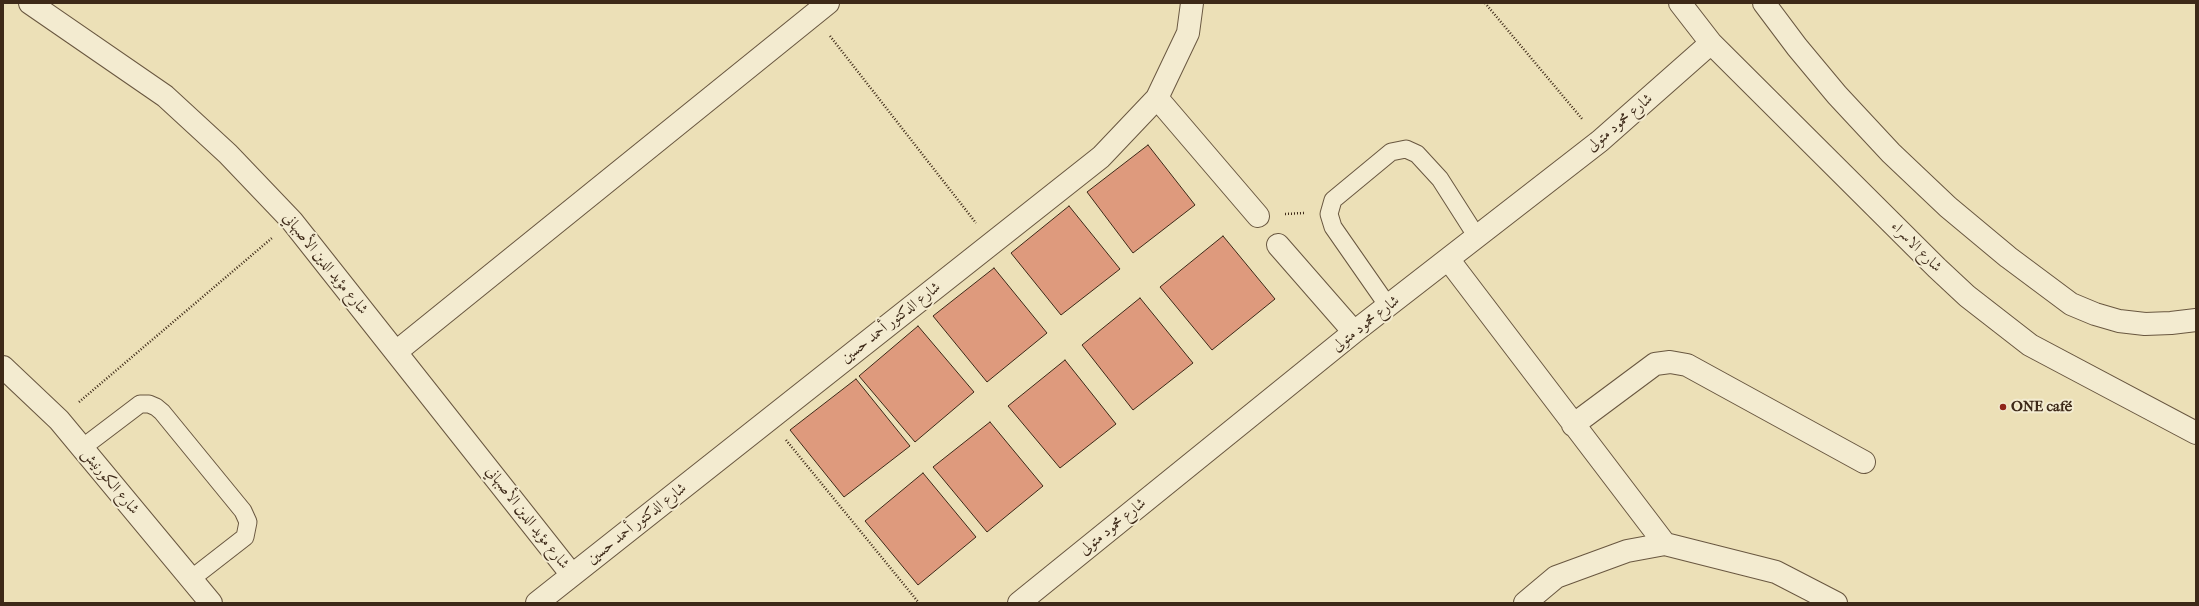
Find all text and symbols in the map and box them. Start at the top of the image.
street label: شارع محمود متولى [1583,90,1657,156]
street label: شارع مؤيد الدين الأصبهاني [278,210,372,318]
street label: شارع الاسراء [1887,218,1945,276]
street label: شارع الدكتور أحمد حسين [838,279,944,367]
street label: شارع محمود متولى [1329,292,1403,356]
place label: ONE café [2011,398,2072,416]
marker: ONE café [1998,402,2008,412]
street label: شارع الكورنيش [77,445,143,519]
street label: شارع مؤيد الدين الأصبهاني [481,463,573,573]
street label: شارع الدكتور أحمد حسين [584,480,690,568]
street label: شارع محمود متولى [1076,495,1150,559]

